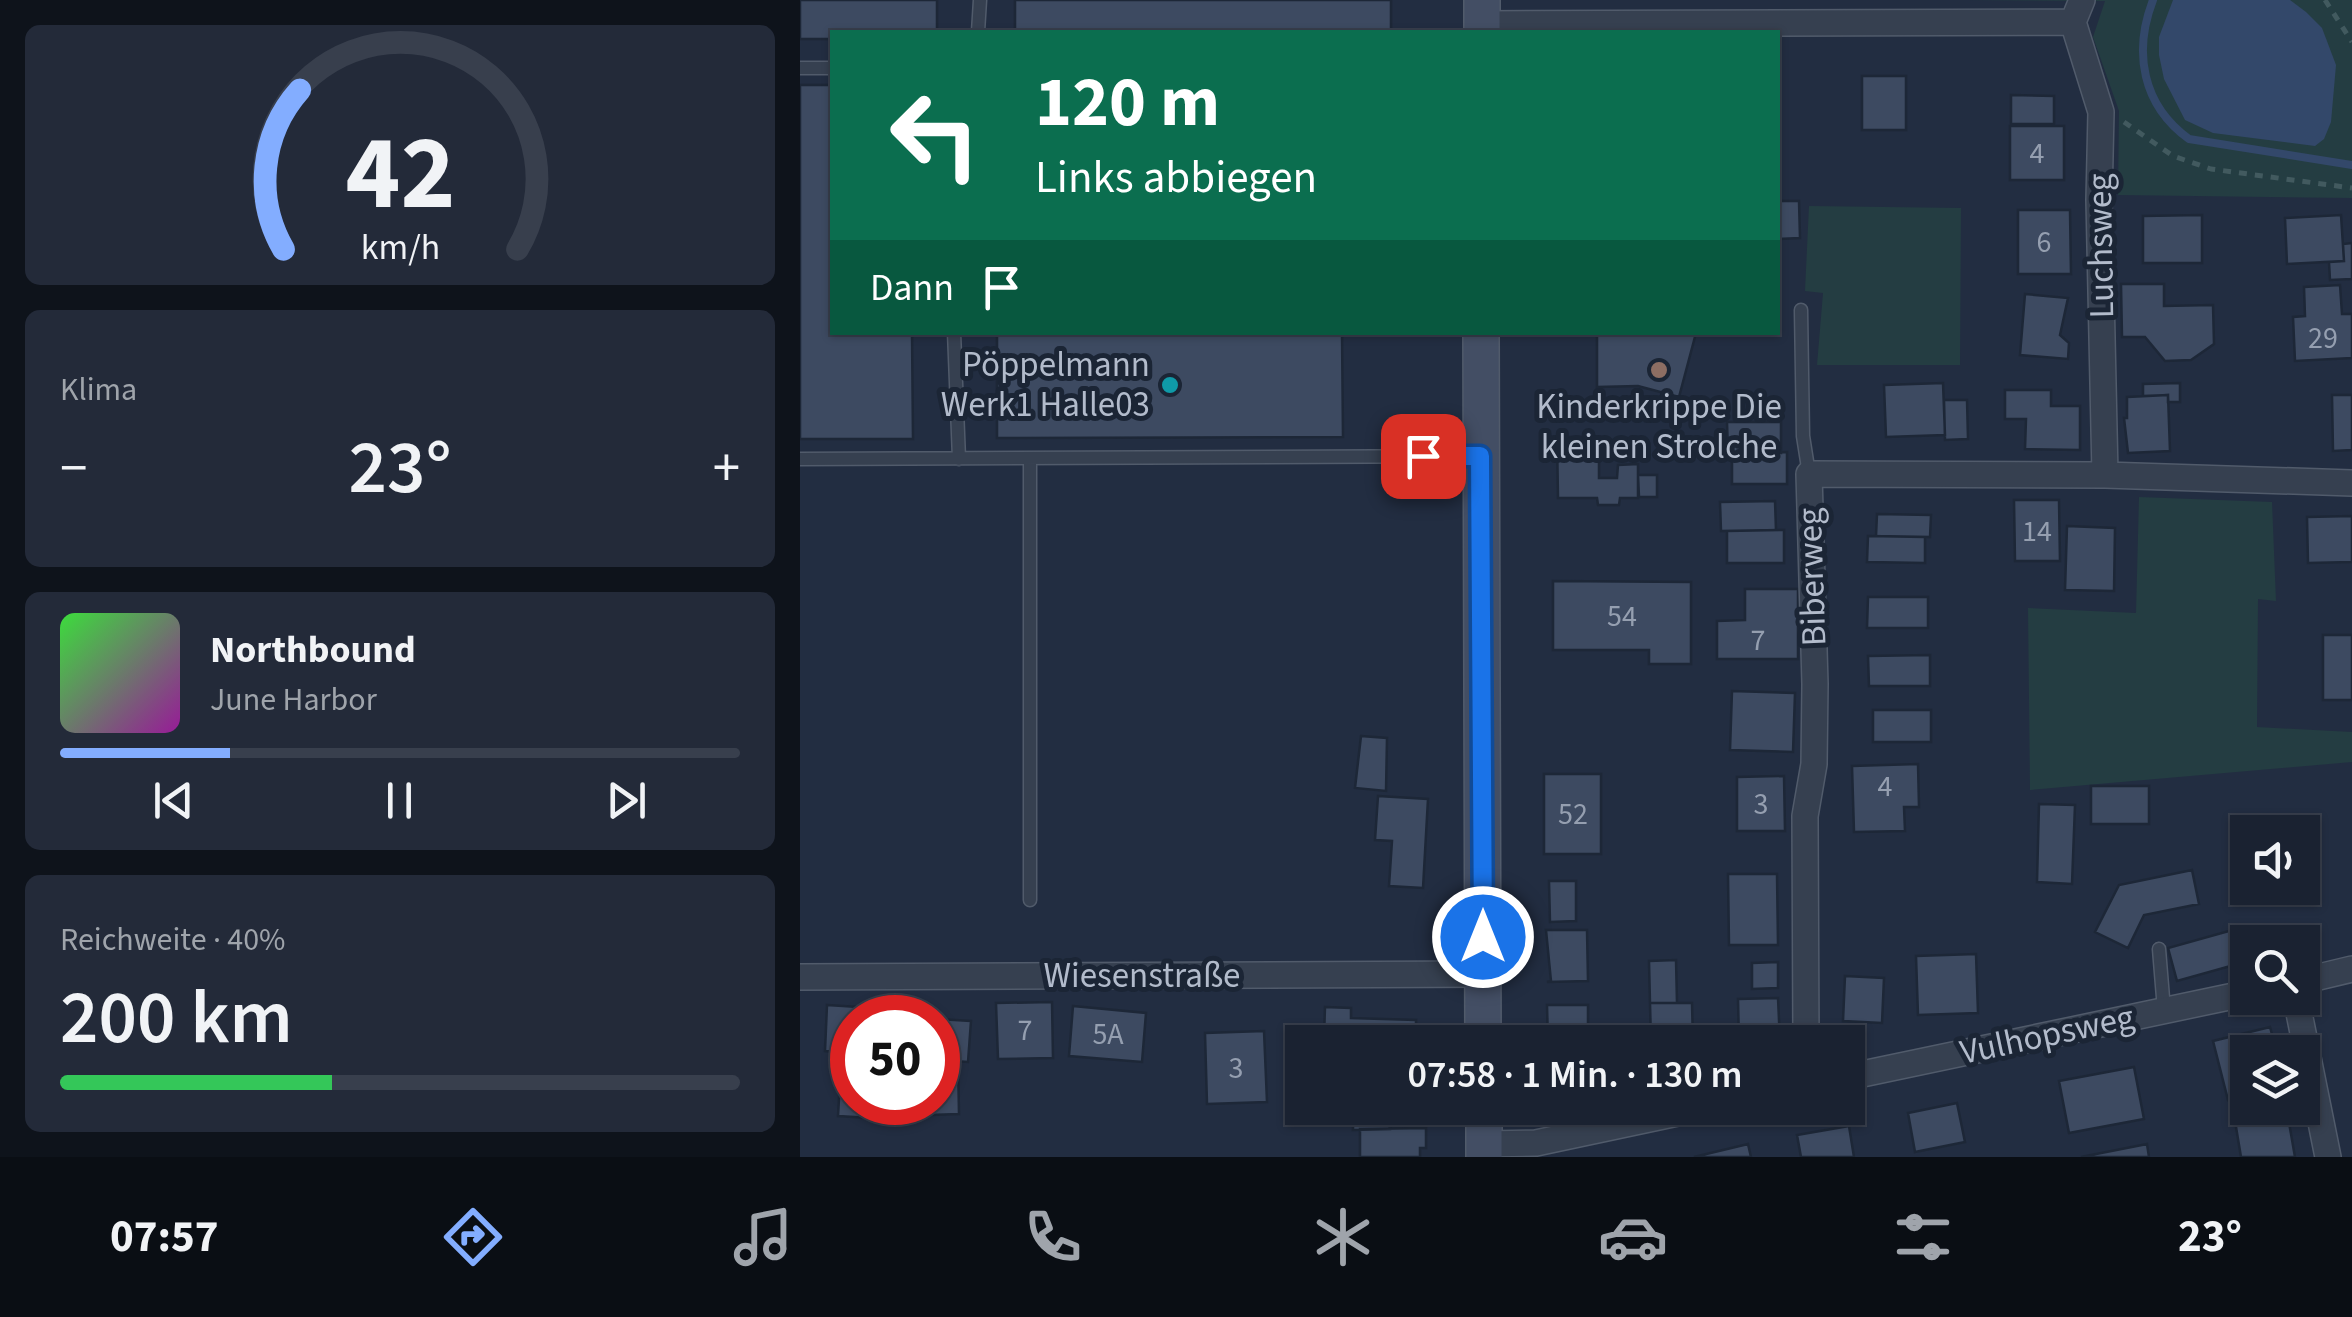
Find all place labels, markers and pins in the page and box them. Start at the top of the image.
place label: Pöppelmann Werk1 Halle03 [941,340,1150,430]
marker: Kinderkrippe Die kleinen Strolche [1648,359,1670,381]
marker: Pöppelmann Werk1 Halle03 [1159,374,1181,396]
place label: Kinderkrippe Die kleinen Strolche [1536,382,1782,472]
pin [1381,414,1466,499]

